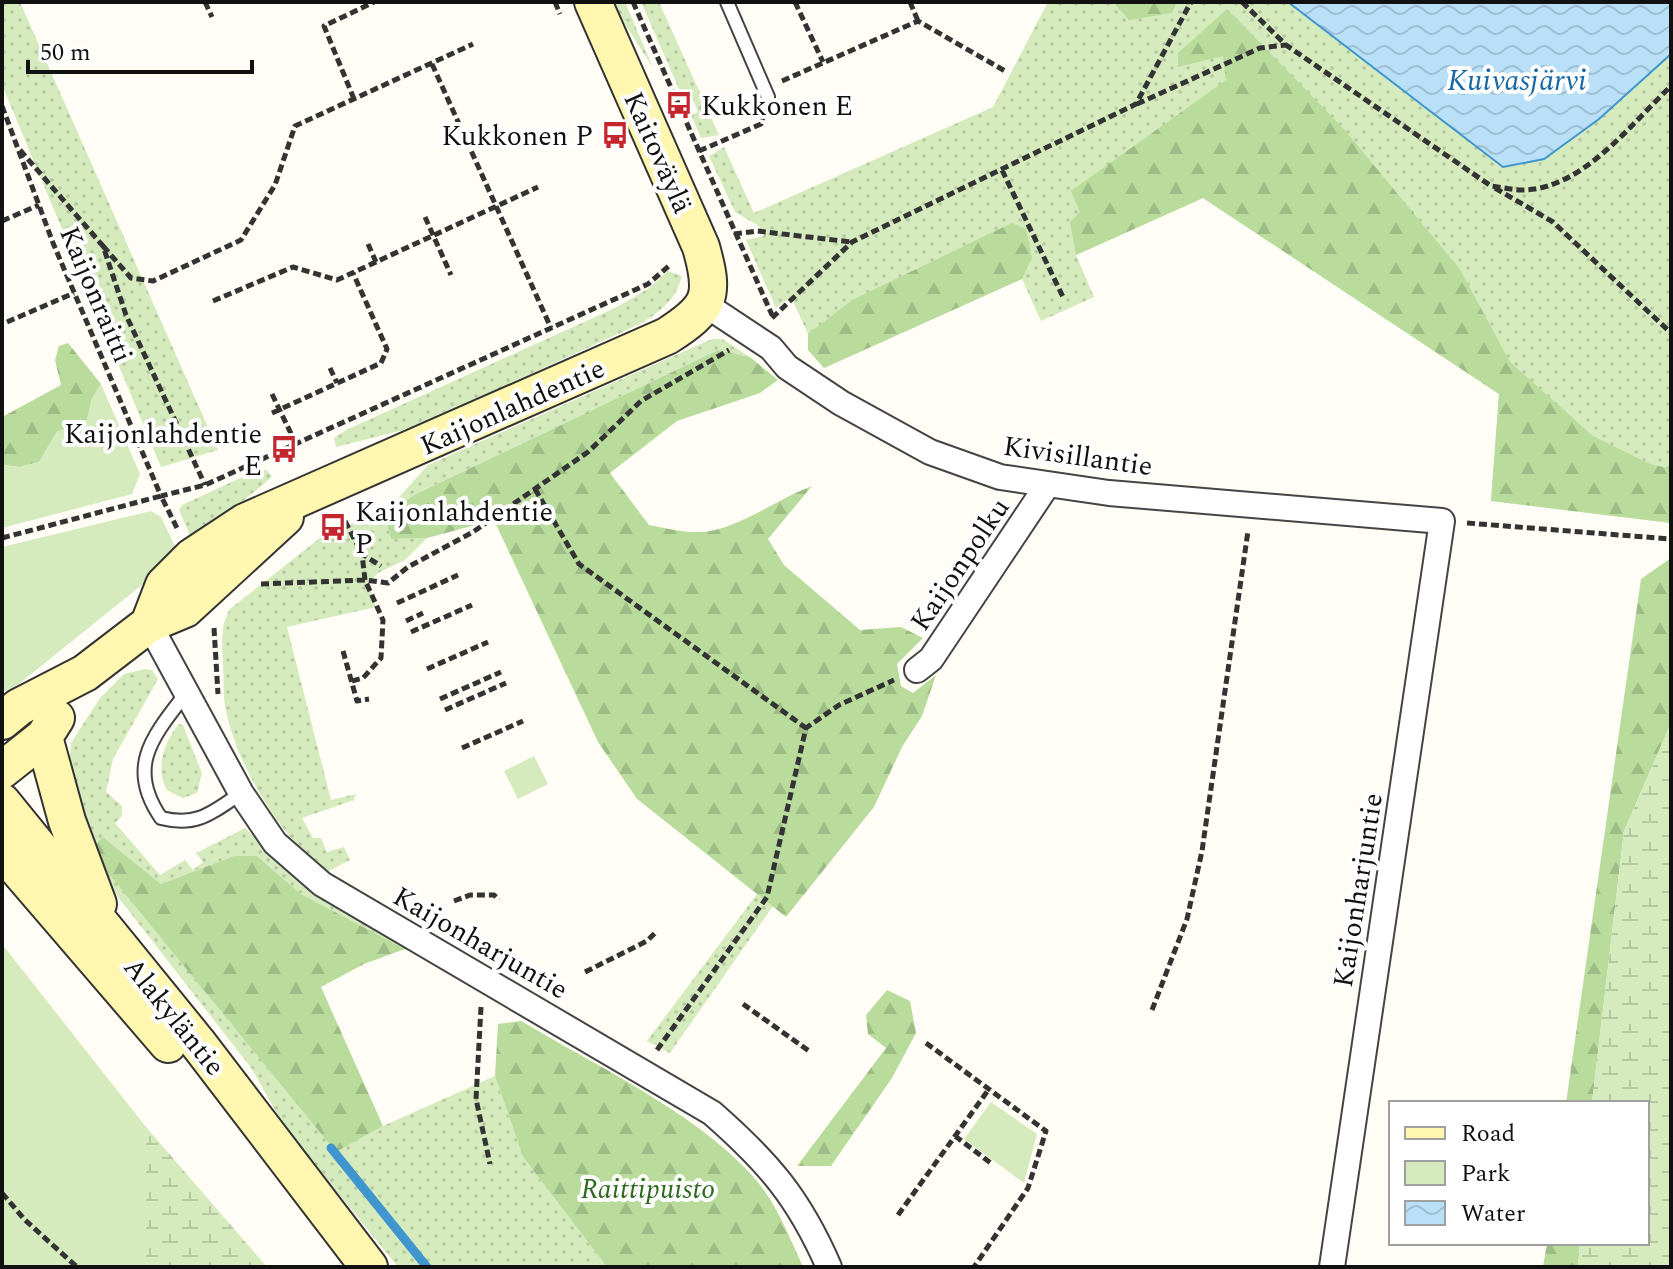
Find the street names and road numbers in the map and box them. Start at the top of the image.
street label: Kaitoväylä [612,85,704,221]
street label: Kaijonraitti [48,220,144,370]
street label: Kaijonlahdentie [413,347,612,467]
street label: Kivisillantie [1000,425,1155,488]
street label: Kaijonpolku [900,490,1021,640]
street label: Kaijonharjuntie [1322,790,1395,991]
street label: Kaijonharjuntie [385,876,576,1011]
street label: Alakyläntie [112,948,235,1086]

